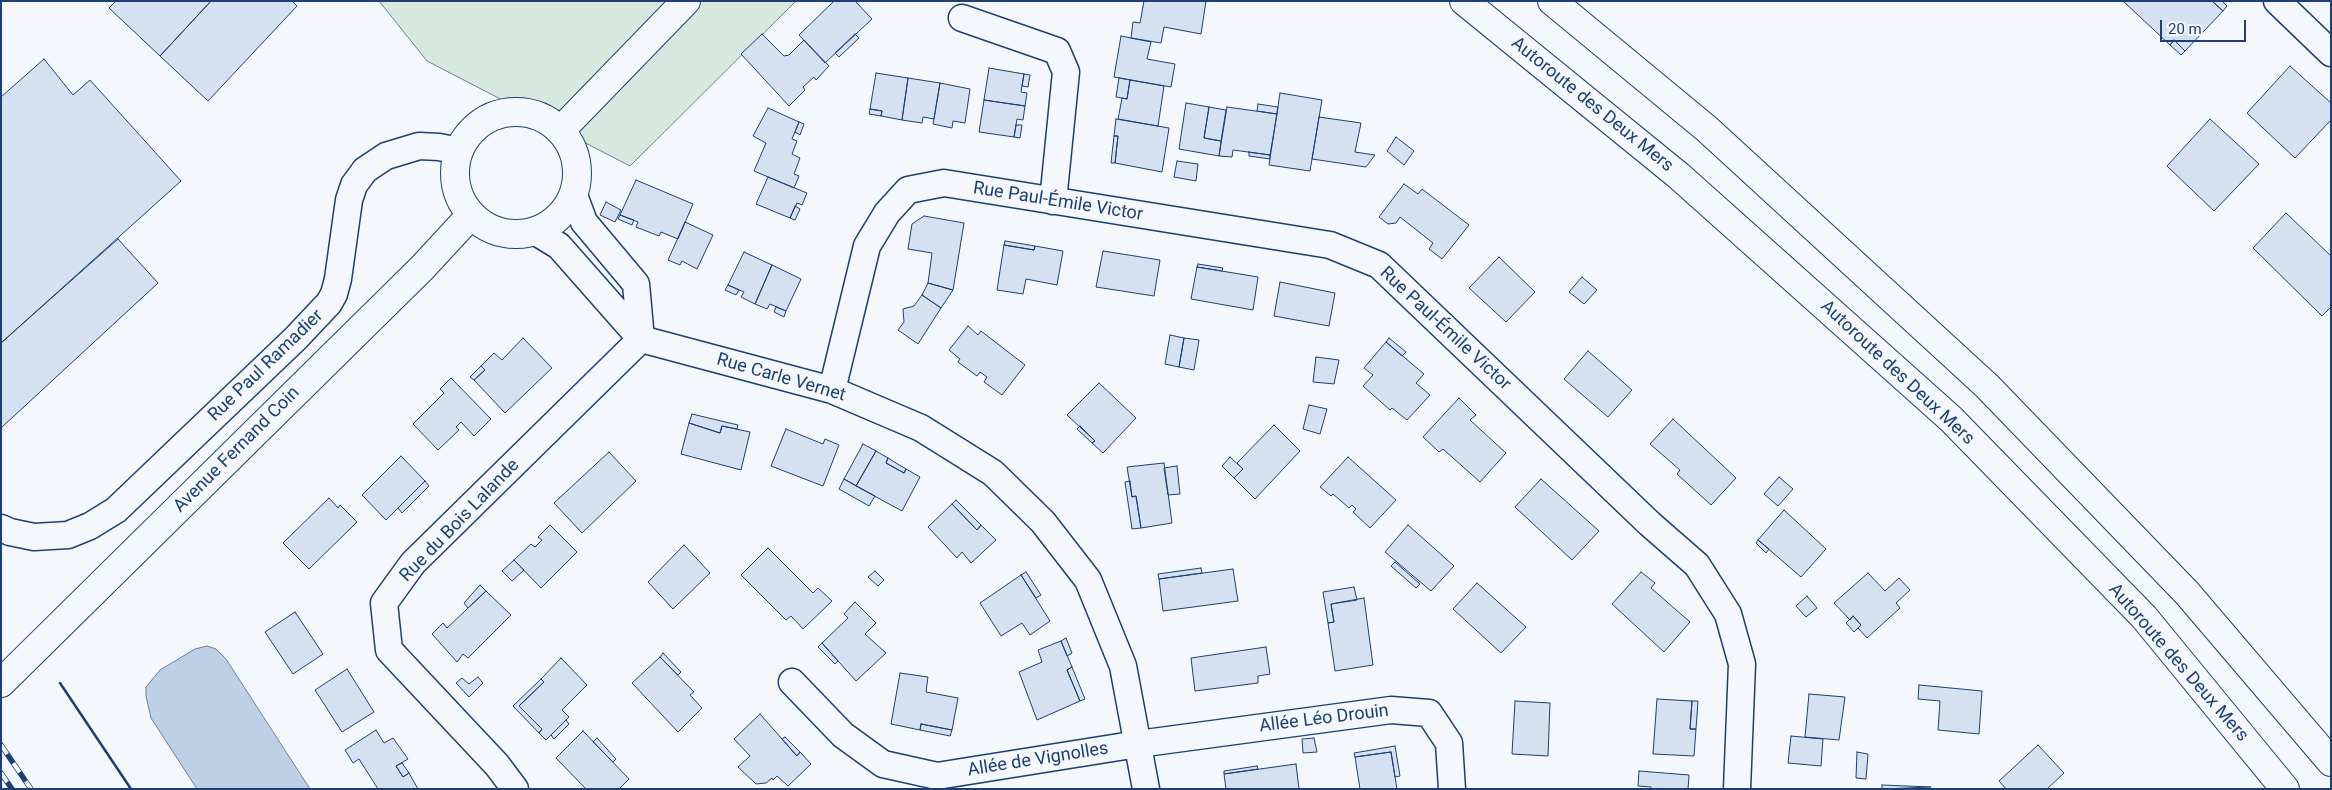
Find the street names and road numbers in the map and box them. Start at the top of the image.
street label: Autoroute des Deux Mers [1507,33,1677,177]
street label: Rue Paul-Émile Victor [972,178,1144,226]
street label: Rue Paul-Émile Victor [1375,263,1515,395]
street label: Autoroute des Deux Mers [1816,296,1978,450]
street label: Rue Paul Ramadier [204,306,328,426]
street label: Rue Carle Vernet [714,349,848,407]
street label: Avenue Fernand Coin [169,382,305,518]
street label: Rue du Bois Lalande [396,455,524,587]
street label: Autoroute des Deux Mers [2103,580,2253,746]
street label: Allée Léo Drouin [1258,700,1390,738]
street label: Allée de Vignolles [966,738,1110,782]

